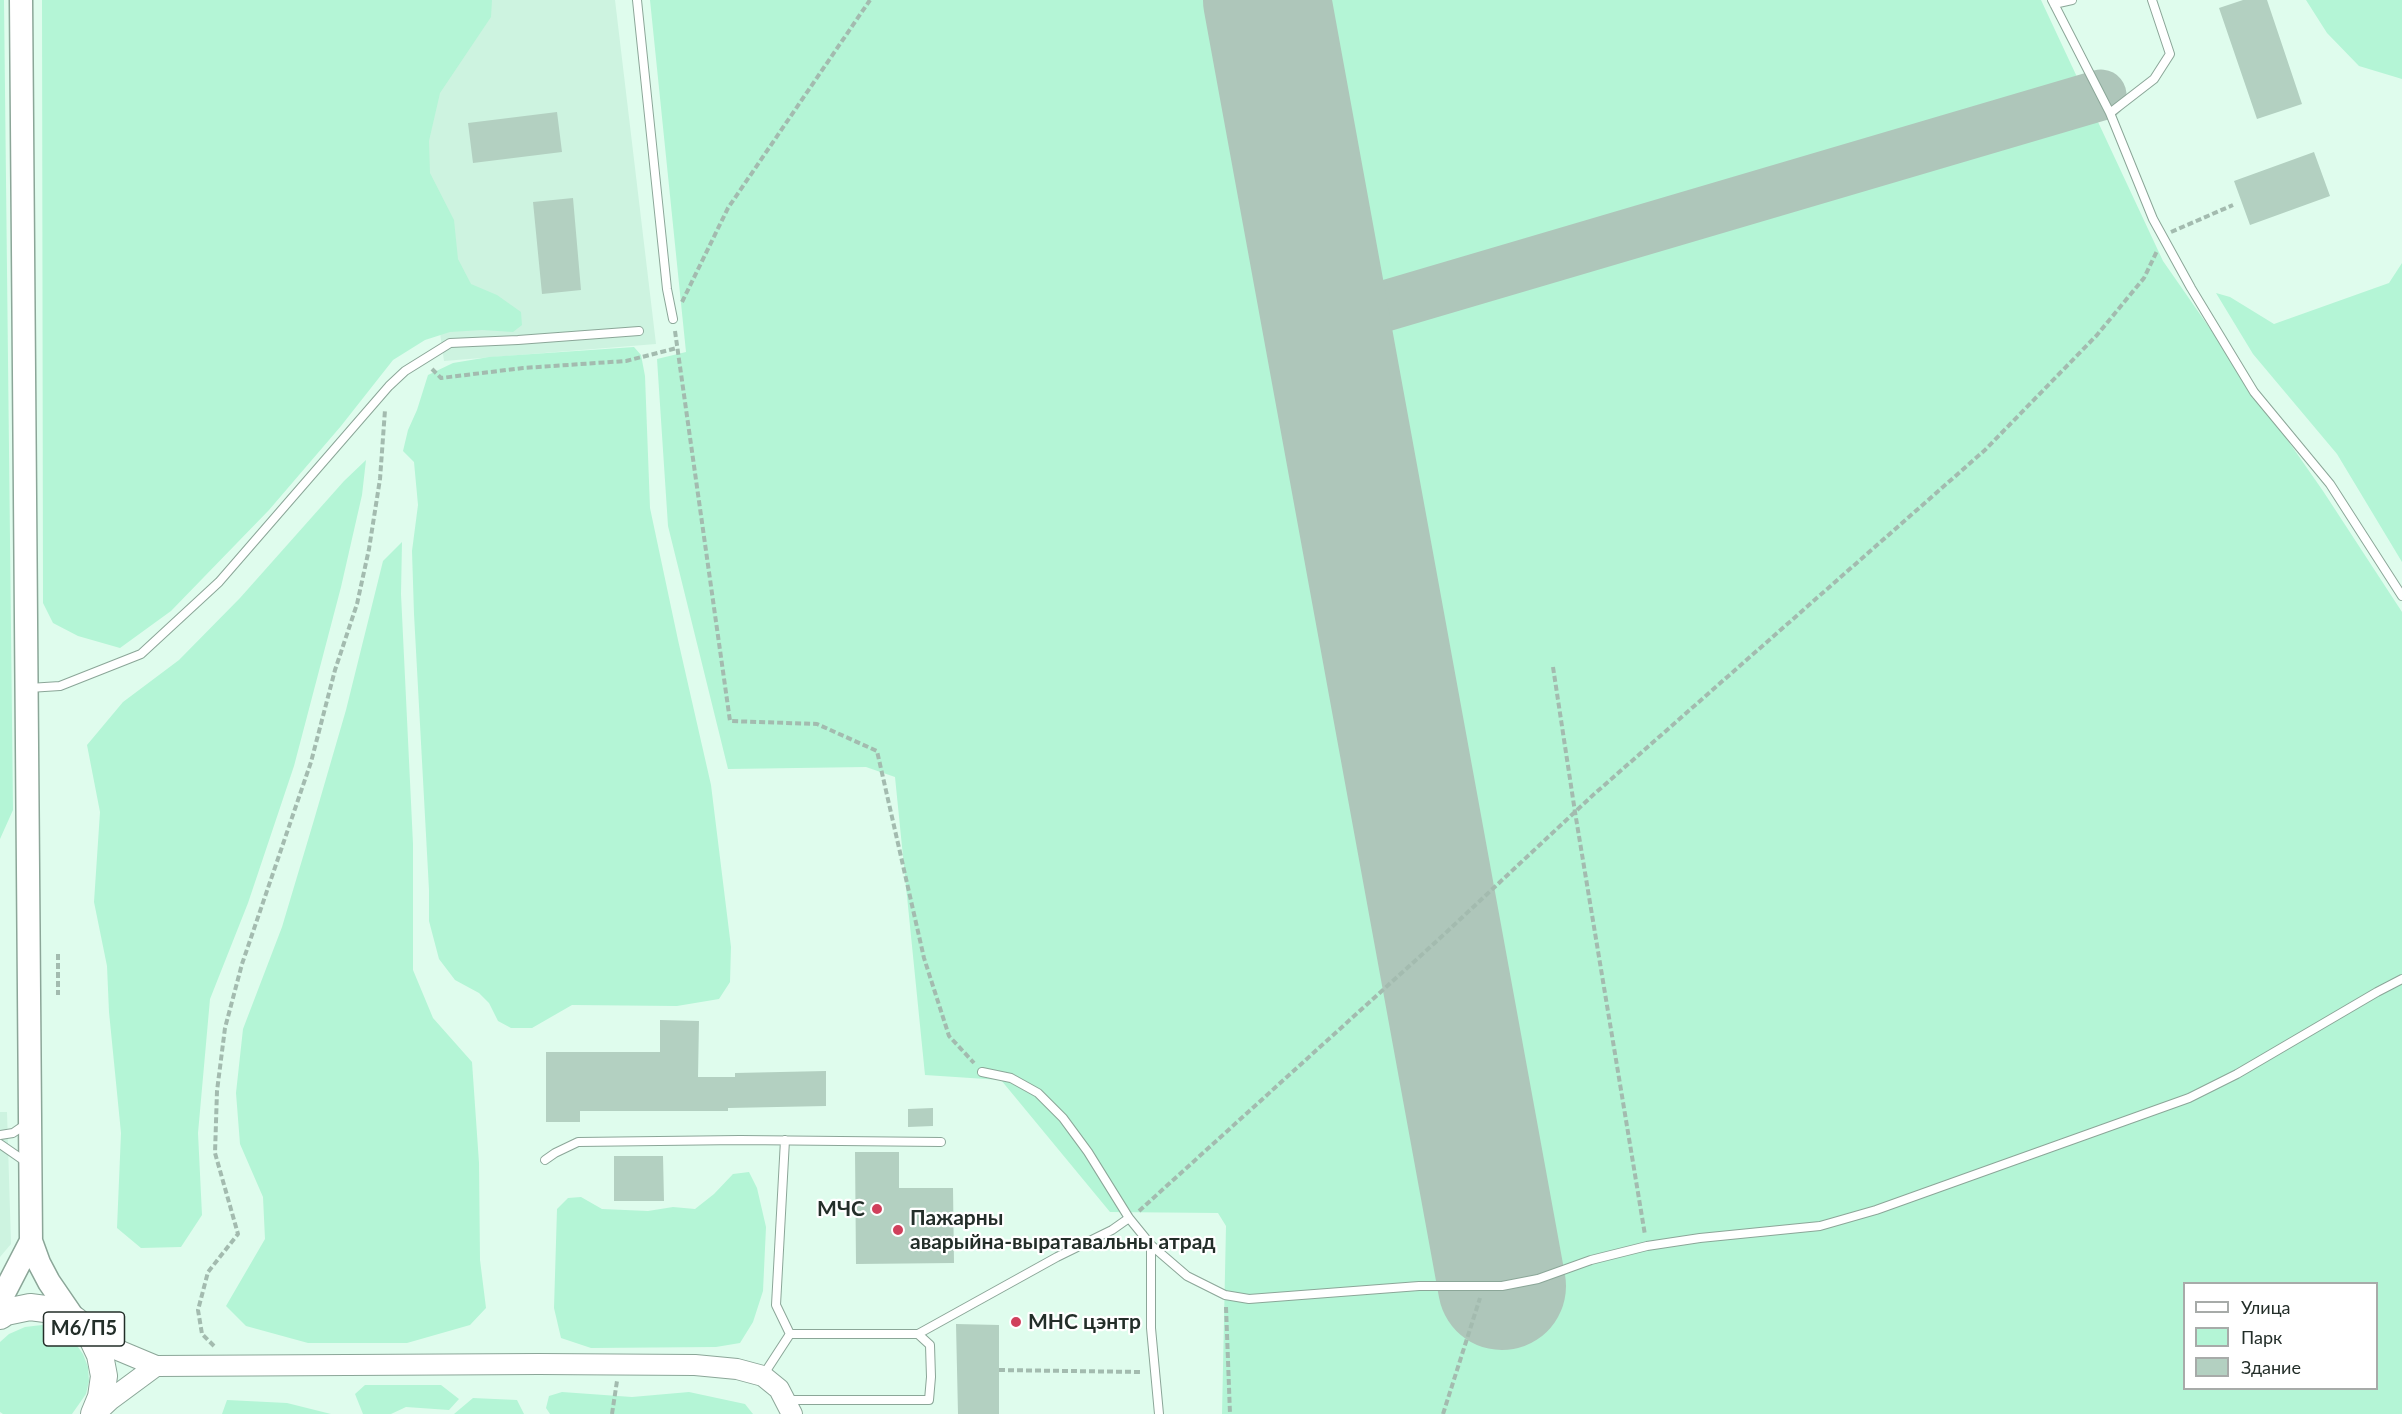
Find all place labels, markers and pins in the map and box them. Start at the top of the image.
place label: МЧС [817,1196,865,1222]
marker: МЧС [870,1202,884,1216]
place label: Пажарны аварыйна-выратавальны атрад [910,1205,1216,1255]
marker: Пажарны аварыйна-выратавальны атрад [891,1223,905,1237]
place label: МНС цэнтр [1028,1309,1141,1335]
marker: МНС цэнтр [1009,1315,1023,1329]

